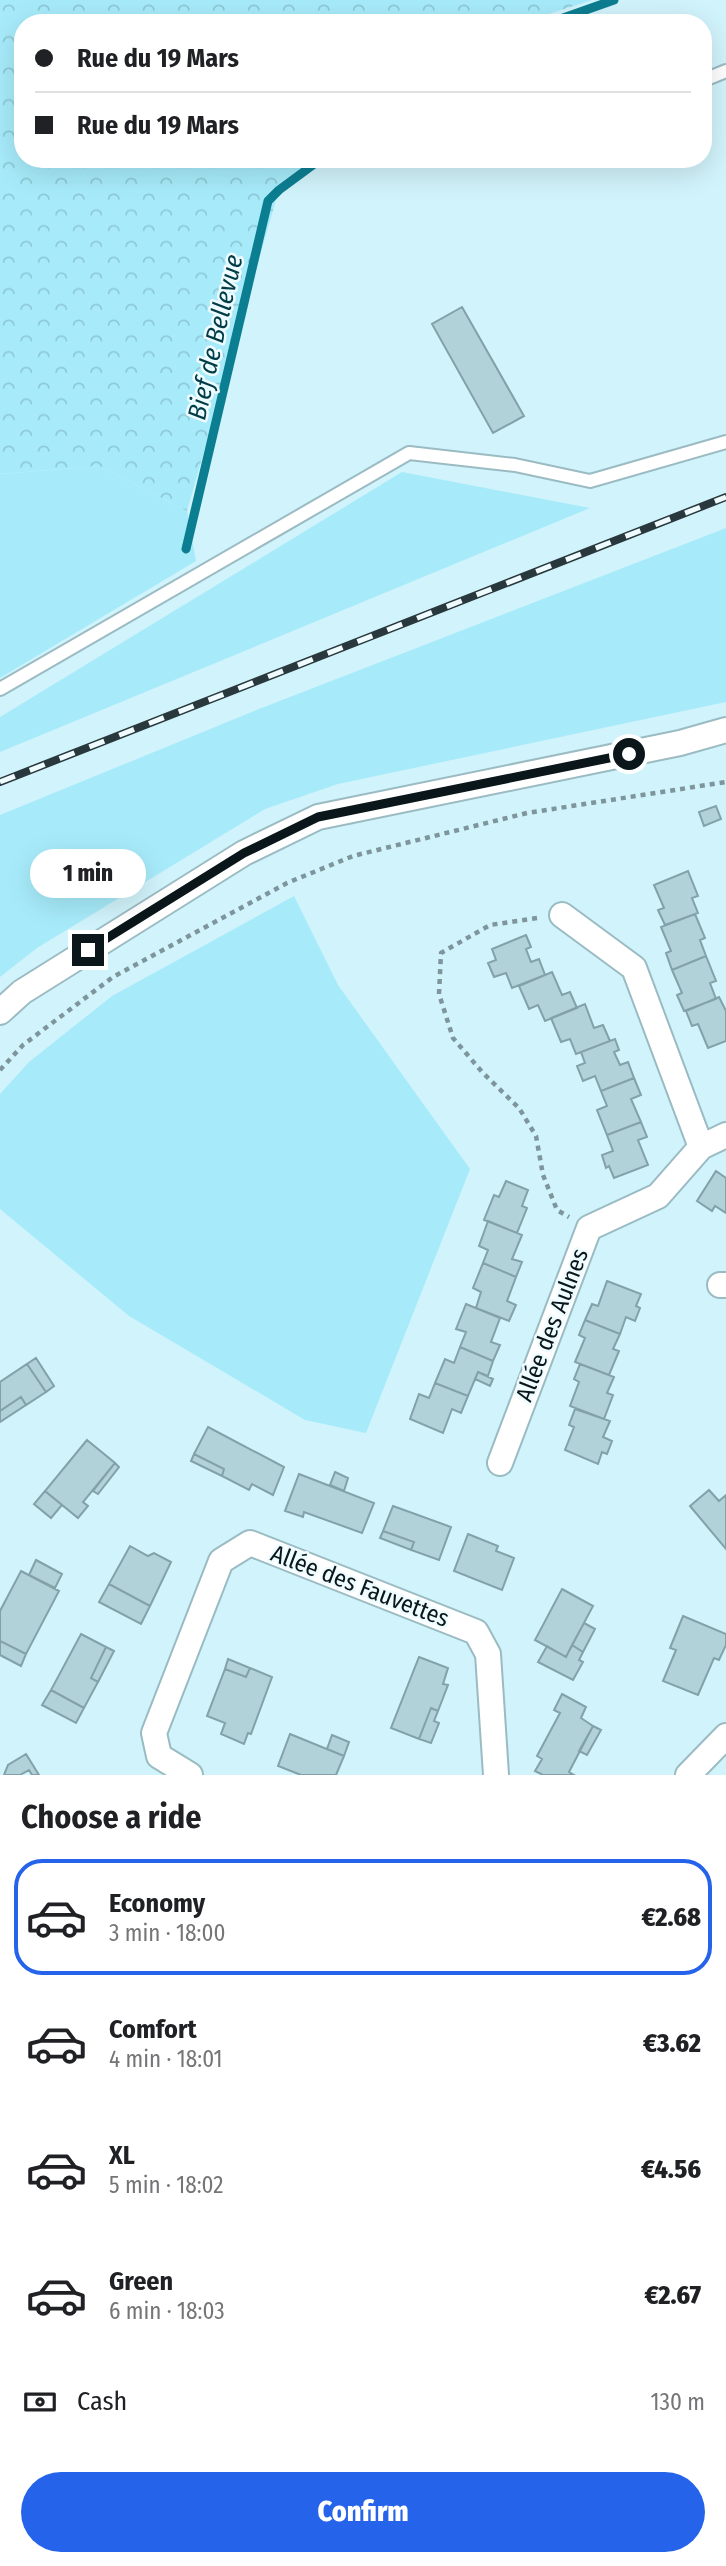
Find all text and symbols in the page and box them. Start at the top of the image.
text: Rue du 19 Mars [77,43,239,74]
text: Rue du 19 Mars [77,110,239,141]
water label: Bief de Bellevue [181,251,250,423]
route start [613,738,645,770]
callout: 1 min [30,848,146,898]
text: 1 min [63,859,113,887]
route end [72,934,104,966]
street label: Allée des Aulnes [510,1245,594,1405]
street label: Allée des Fauvettes [267,1539,453,1633]
text: Choose a ride [21,1798,202,1836]
icon: car [25,1886,88,1949]
text: Economy [109,1888,205,1919]
text: €2.68 [641,1902,701,1933]
text: 3 min · 18:00 [109,1919,225,1947]
icon: car [25,2012,88,2075]
text: Comfort [109,2014,197,2045]
text: €3.62 [643,2028,701,2059]
text: 4 min · 18:01 [109,2045,223,2073]
icon: car [25,2138,88,2201]
text: XL [109,2140,135,2171]
text: €4.56 [641,2154,701,2185]
text: 5 min · 18:02 [109,2171,223,2199]
icon: car [25,2264,88,2327]
text: Green [109,2266,173,2297]
text: €2.67 [645,2280,701,2311]
text: 6 min · 18:03 [109,2297,225,2325]
icon: cash [21,2383,59,2421]
text: Cash [77,2386,127,2417]
text: 130 m [651,2388,705,2416]
button: Confirm [21,2472,705,2552]

